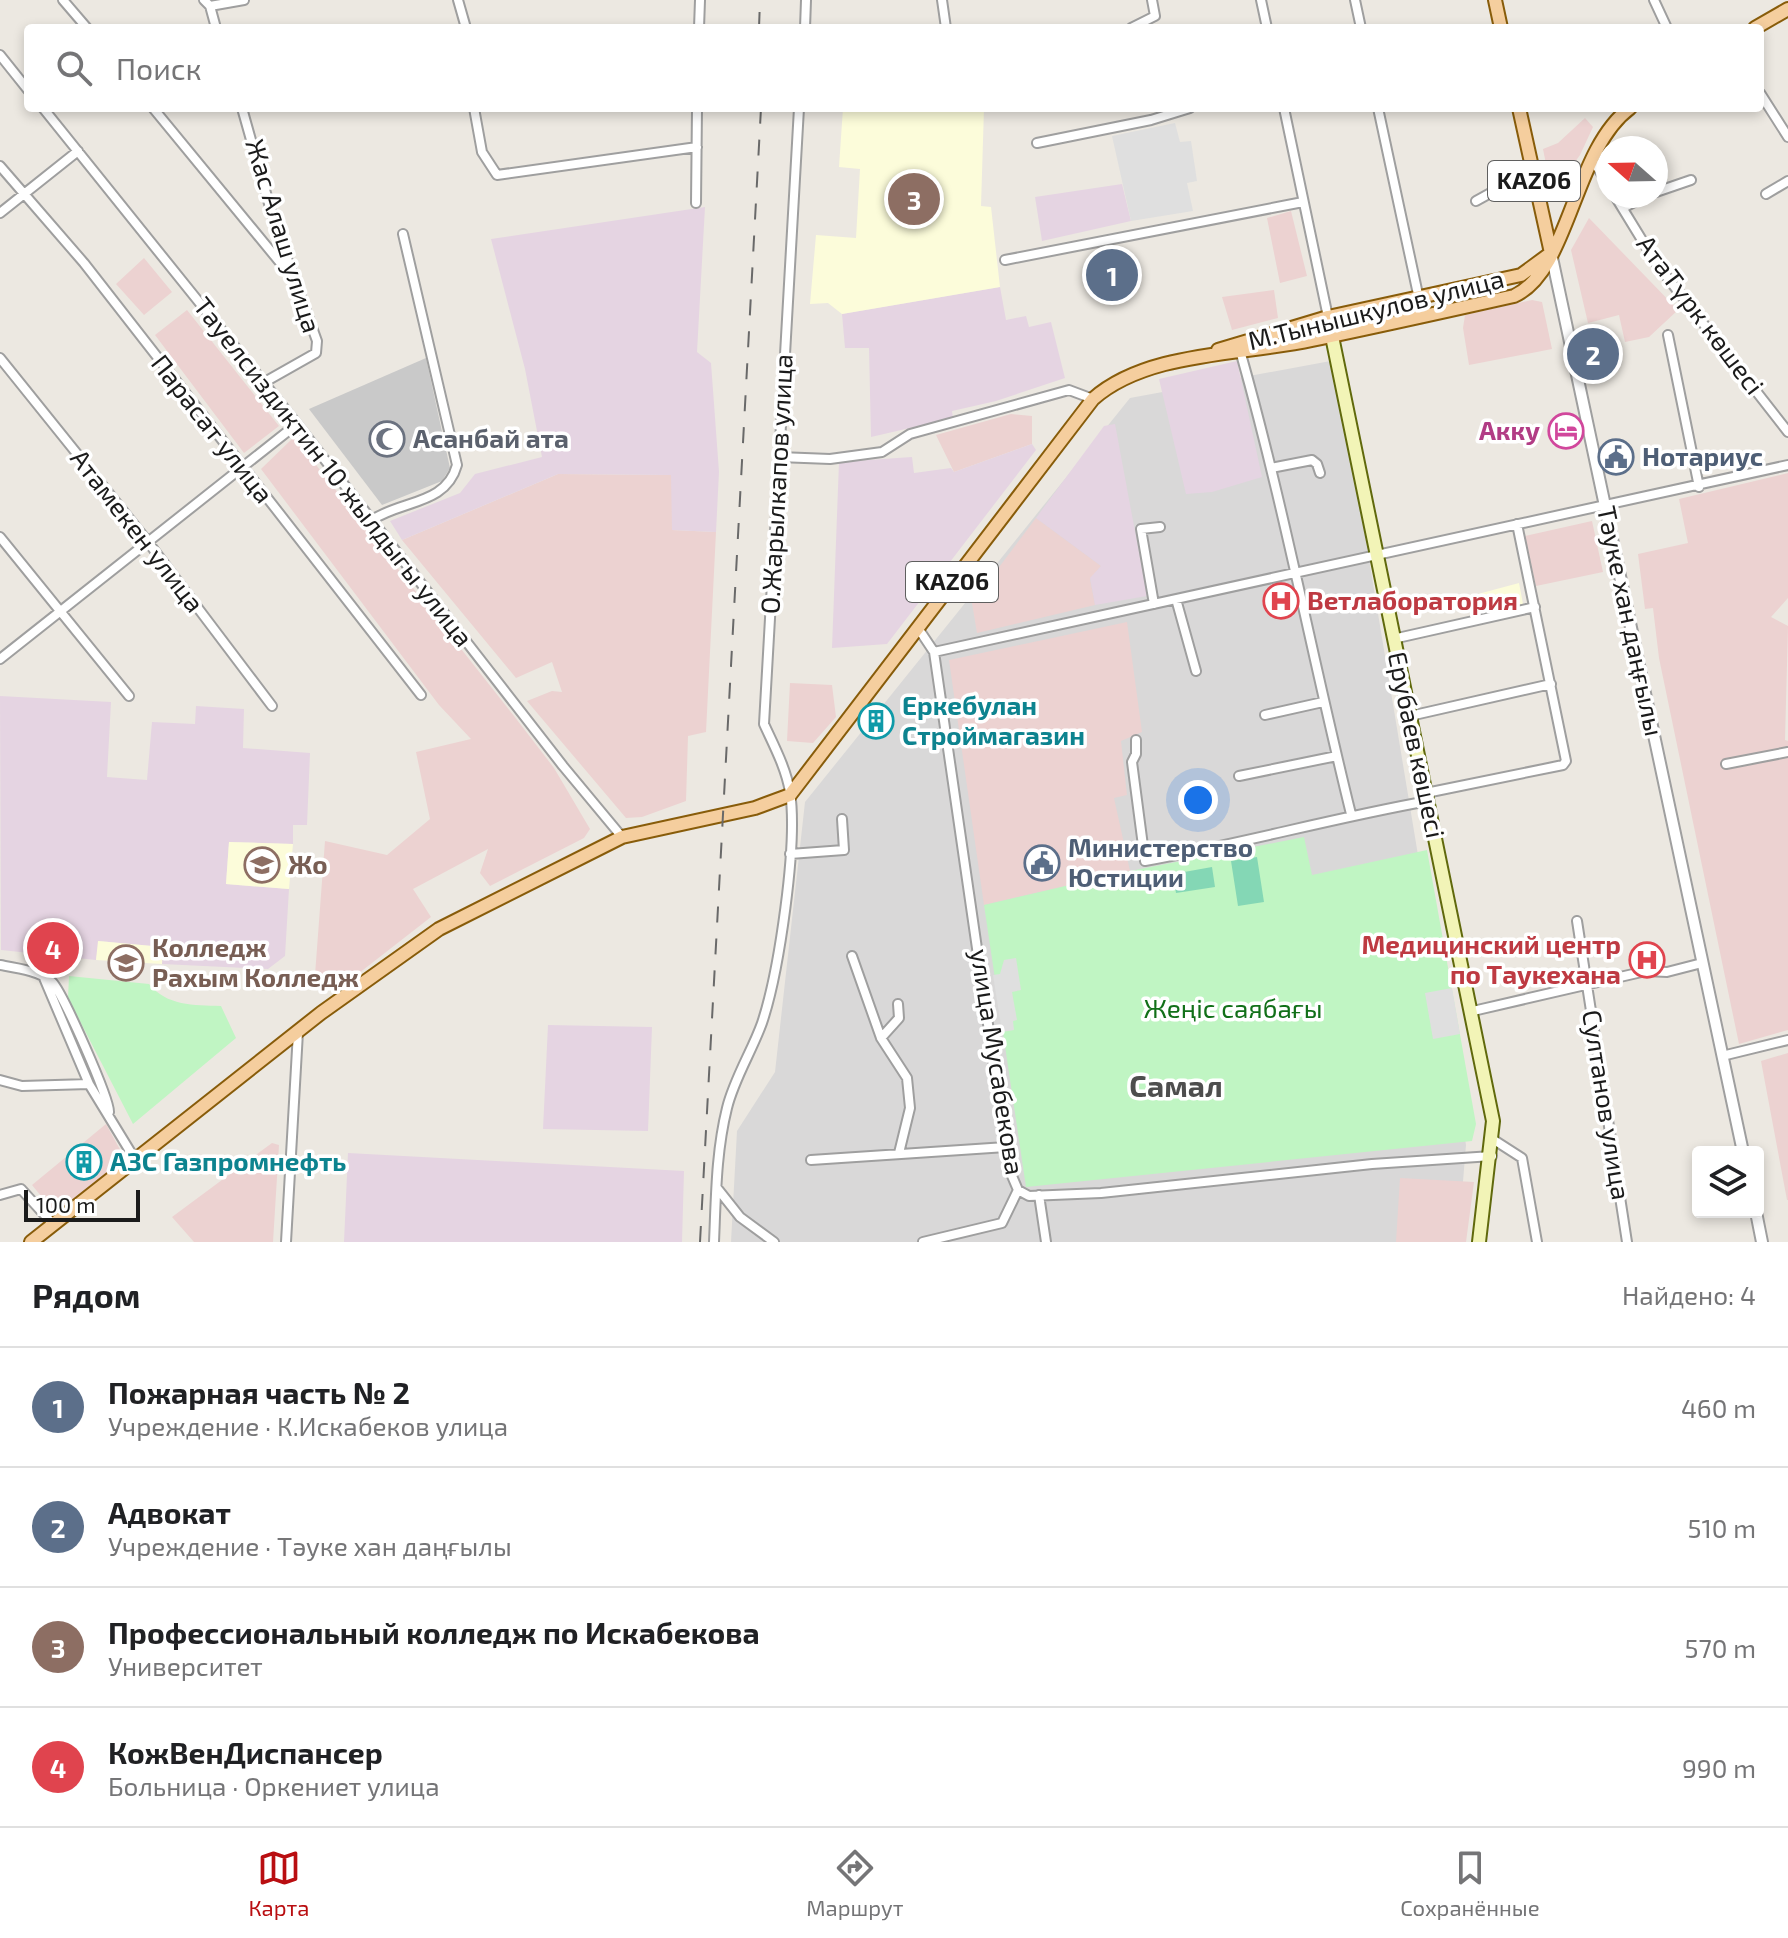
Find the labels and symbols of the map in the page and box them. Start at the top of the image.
street label: Жас Алаш улица [239,135,329,337]
north arrow [1596,136,1668,208]
road number: KАZ06 [1488,161,1580,201]
pin: 3 [888,169,940,229]
street label: АтаТүрк көшесі [1631,228,1771,400]
pin: 1 [1086,245,1138,305]
street label: М.Тынышкулов улица [1244,262,1507,356]
street label: Тауелсиздиктин 10 жылдыгы улица [187,290,480,653]
pin: 2 [1567,324,1619,384]
street label: Парасат улица [145,348,281,509]
street label: О.Жарылкапов улица [753,353,799,615]
hotel icon: Акку [1547,412,1585,450]
place label: Акку [1479,414,1540,445]
mosque icon: Асанбай ата [368,420,406,458]
place label: Асанбай ата [413,422,569,453]
public building icon: Нотариус [1597,438,1635,476]
place label: Нотариус [1642,440,1763,471]
street label: Атамекен улица [64,442,211,618]
street label: Тәуке хан даңғылы [1591,503,1671,739]
road number: KАZ06 [906,562,998,602]
hospital icon: Ветлаборатория [1262,582,1300,620]
place label: Ветлаборатория [1307,584,1518,615]
street label: Ерубаев көшесі [1382,649,1452,841]
place label: Еркебулан Строймагазин [902,689,1085,750]
building icon: Еркебулан Строймагазин [857,702,895,740]
your location [1178,780,1218,820]
place label: Министерство Юстиции [1068,831,1253,892]
public building icon: Министерство Юстиции [1023,844,1061,882]
school or university icon: Жо [243,846,281,884]
place label: Жо [288,848,328,879]
pin: 4 [27,918,79,978]
place label: Медицинский центр по Таукехана [1361,928,1621,989]
place label: Колледж Рахым Колледж [152,931,359,992]
hospital icon: Медицинский центр по Таукехана [1628,941,1666,979]
school or university icon: Колледж Рахым Колледж [107,944,145,982]
street label: улица Мусабекова [964,947,1032,1177]
park label: Жеңіс саябағы [1143,992,1323,1023]
street label: Султанов улица [1576,1007,1638,1202]
district label: Самал [1129,1067,1223,1103]
building icon: АЗС Газпромнефть [65,1143,103,1181]
place label: АЗС Газпромнефть [110,1145,346,1176]
scale bar [24,1186,140,1222]

